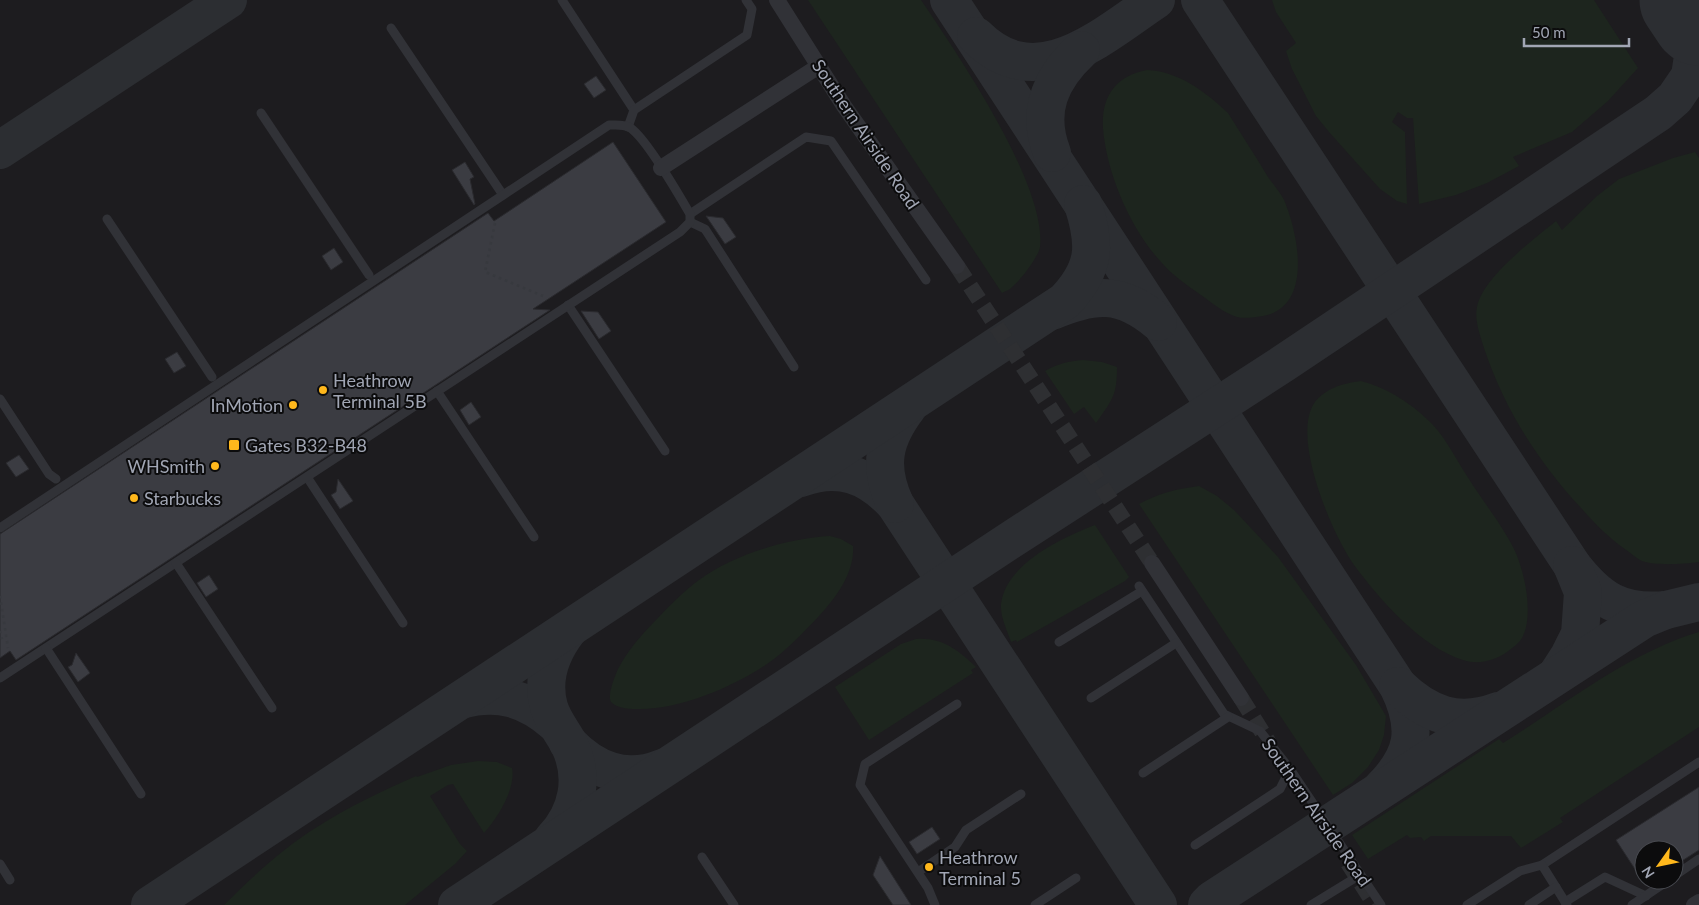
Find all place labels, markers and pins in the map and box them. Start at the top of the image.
place label: Heathrow Terminal 5B [333,369,427,412]
marker: Heathrow Terminal 5B [317,384,329,396]
place label: InMotion [210,394,283,416]
marker: InMotion [287,399,299,411]
place label: Gates B32-B48 [245,434,367,456]
marker: Gates B32-B48 [227,438,241,452]
place label: WHSmith [127,455,205,477]
marker: WHSmith [209,460,221,472]
place label: Starbucks [144,487,221,509]
marker: Starbucks [128,492,140,504]
place label: Heathrow Terminal 5 [939,846,1021,889]
marker: Heathrow Terminal 5 [923,861,935,873]

